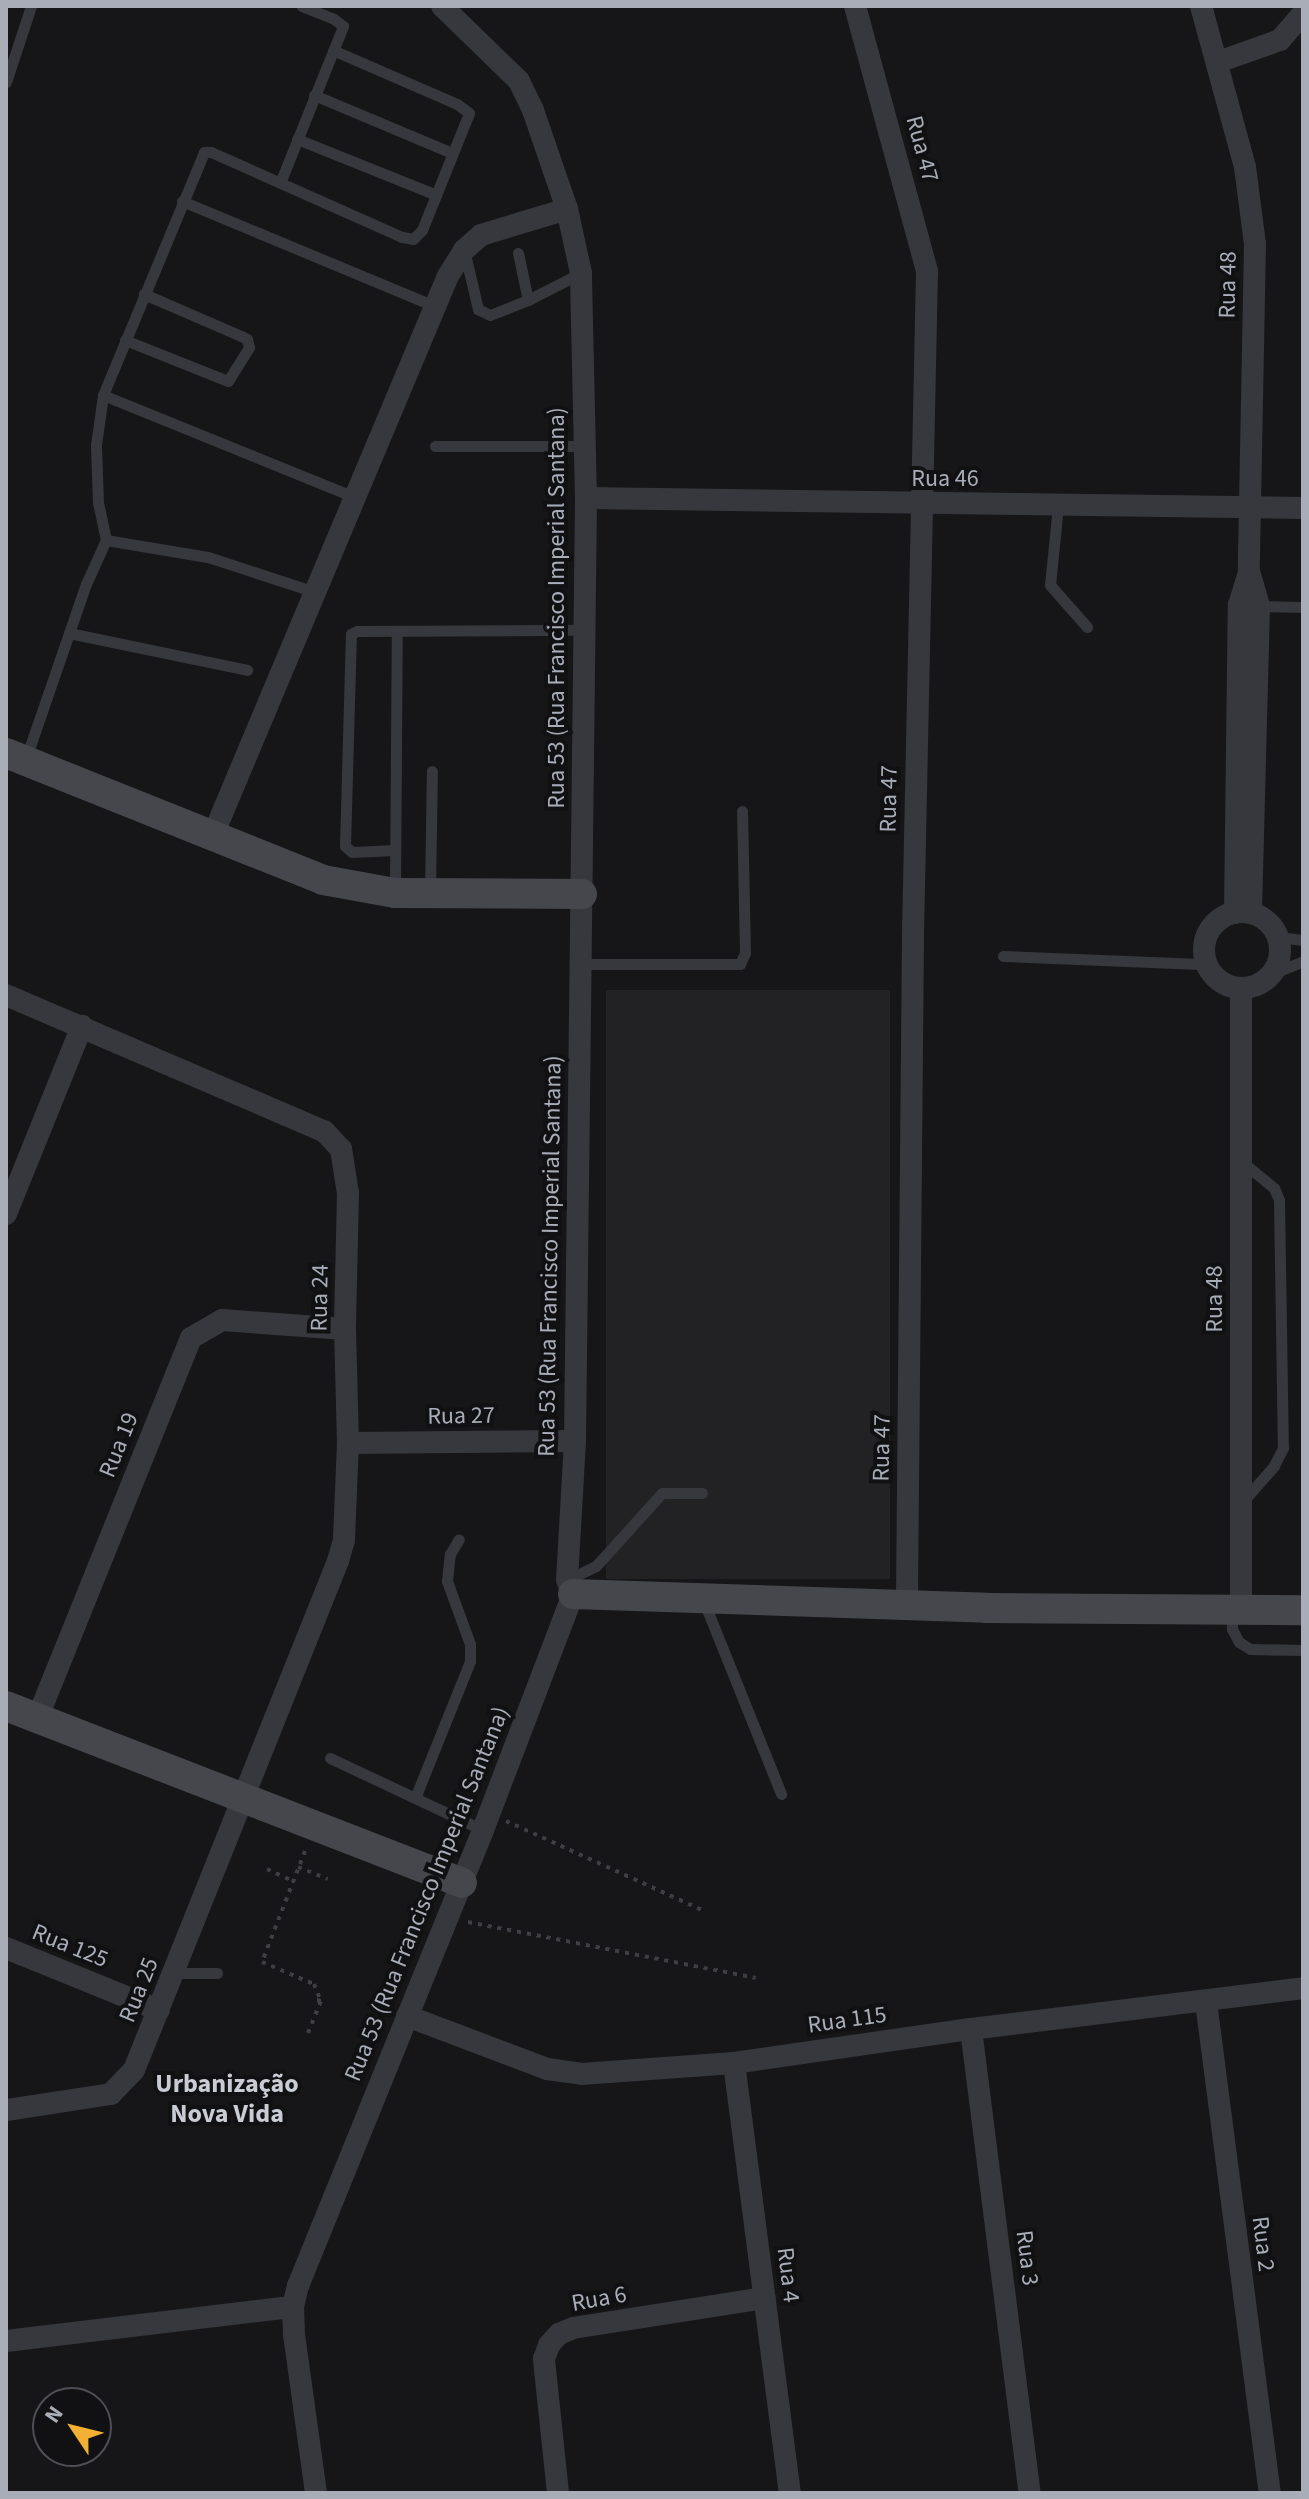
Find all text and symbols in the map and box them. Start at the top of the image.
street label: Rua 47 [899,113,945,185]
street label: Rua 48 [1213,251,1243,319]
street label: Rua 53 (Rua Francisco Imperial Santana) [543,407,571,809]
street label: Rua 46 [911,465,979,493]
street label: Rua 47 [874,765,904,833]
street label: Rua 53 (Rua Francisco Imperial Santana) [532,1055,568,1457]
street label: Rua 24 [305,1264,335,1332]
street label: Rua 48 [1201,1265,1229,1333]
street label: Rua 27 [427,1401,495,1431]
street label: Rua 19 [93,1408,145,1482]
street label: Rua 47 [867,1414,897,1482]
street label: Rua 53 (Rua Francisco Imperial Santana) [338,1702,516,2086]
street label: Rua 125 [28,1918,112,1974]
street label: Rua 25 [113,1953,165,2027]
street label: Rua 115 [806,2000,888,2040]
district label: Urbanização Nova Vida [155,2068,299,2130]
street label: Rua 2 [1245,2215,1281,2273]
street label: Rua 3 [1009,2229,1045,2287]
street label: Rua 4 [770,2246,806,2304]
street label: Rua 6 [569,2280,629,2318]
north arrow [32,2387,112,2467]
text: N [37,2399,71,2430]

